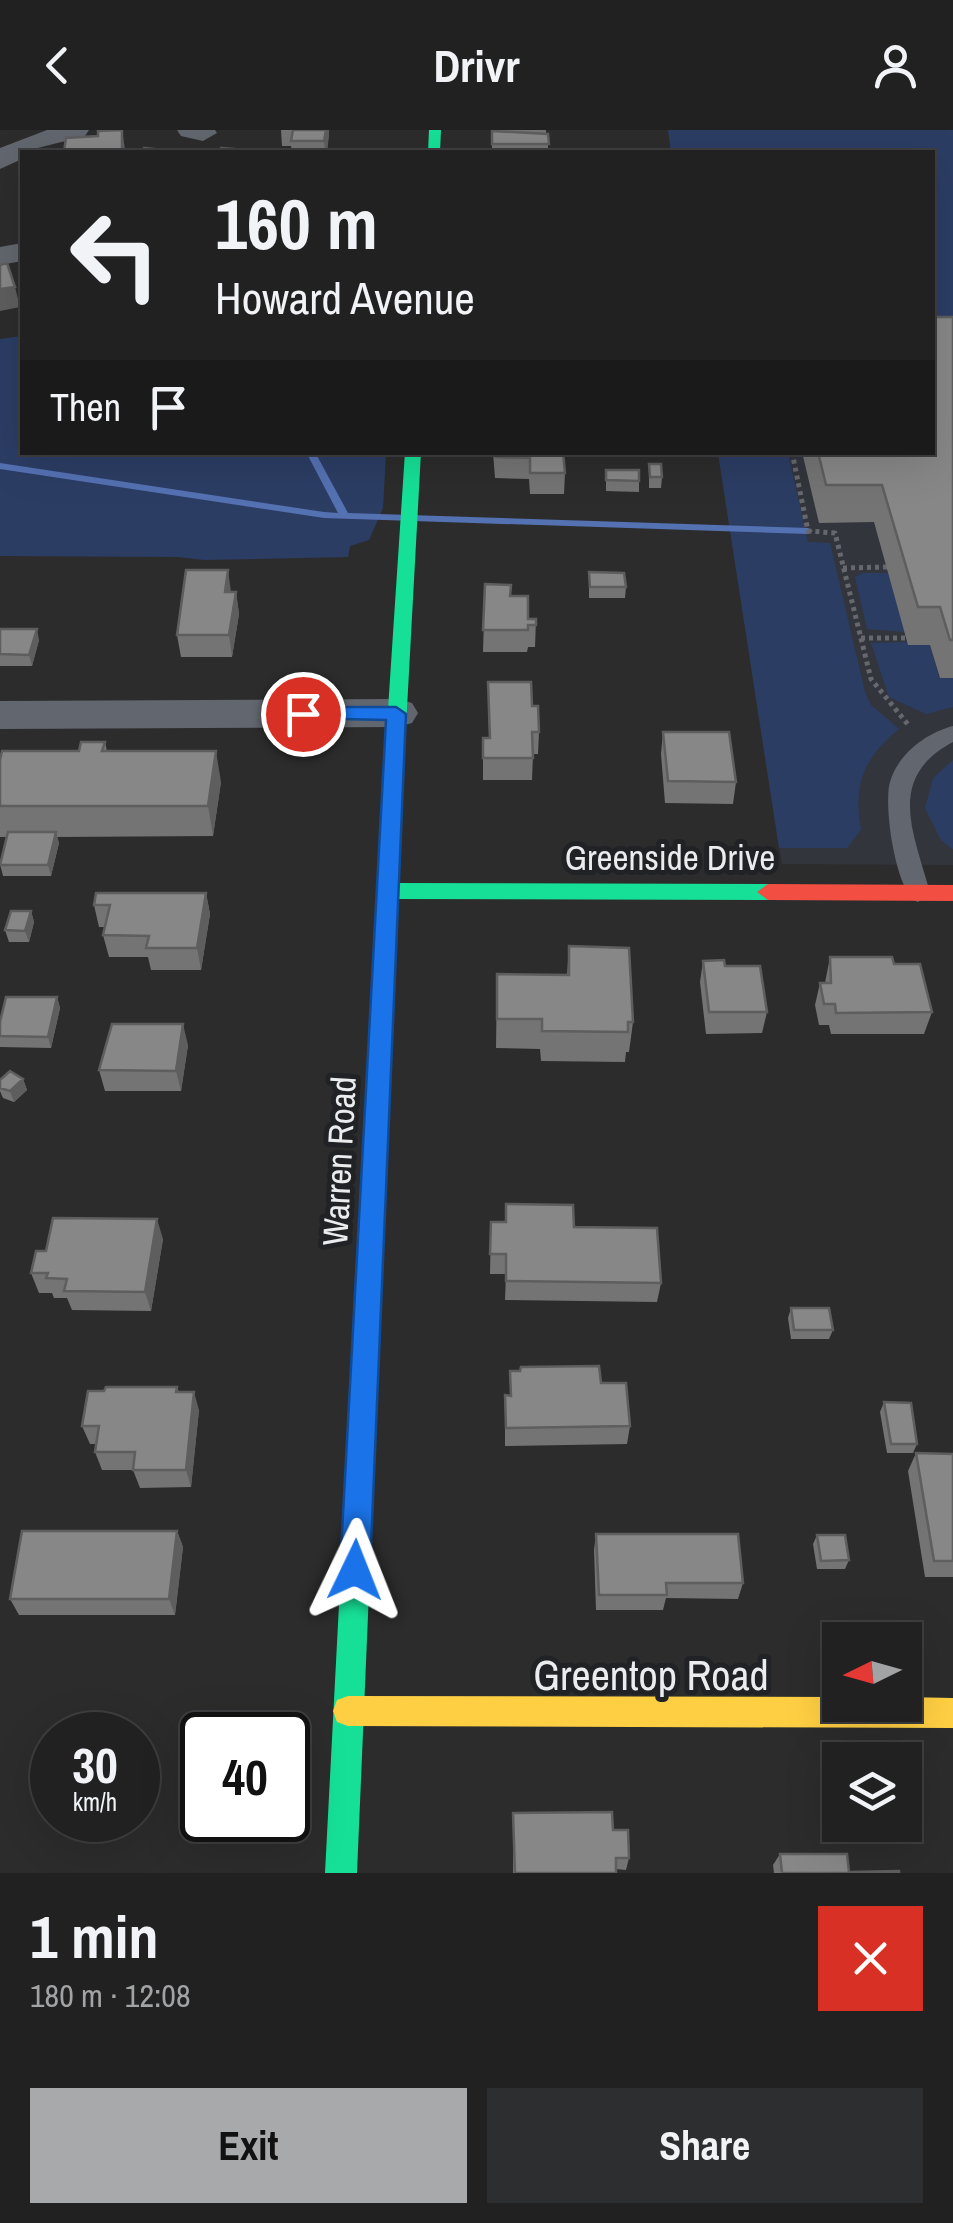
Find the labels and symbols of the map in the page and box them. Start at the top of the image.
pin [261,672,346,757]
street label: Greenside Drive [565,834,775,881]
street label: Warren Road [311,1075,367,1247]
position arrow [303,1518,407,1622]
north arrow [822,1622,922,1722]
street label: Greentop Road [533,1647,769,1703]
speed limit sign: 40 [180,1712,310,1842]

